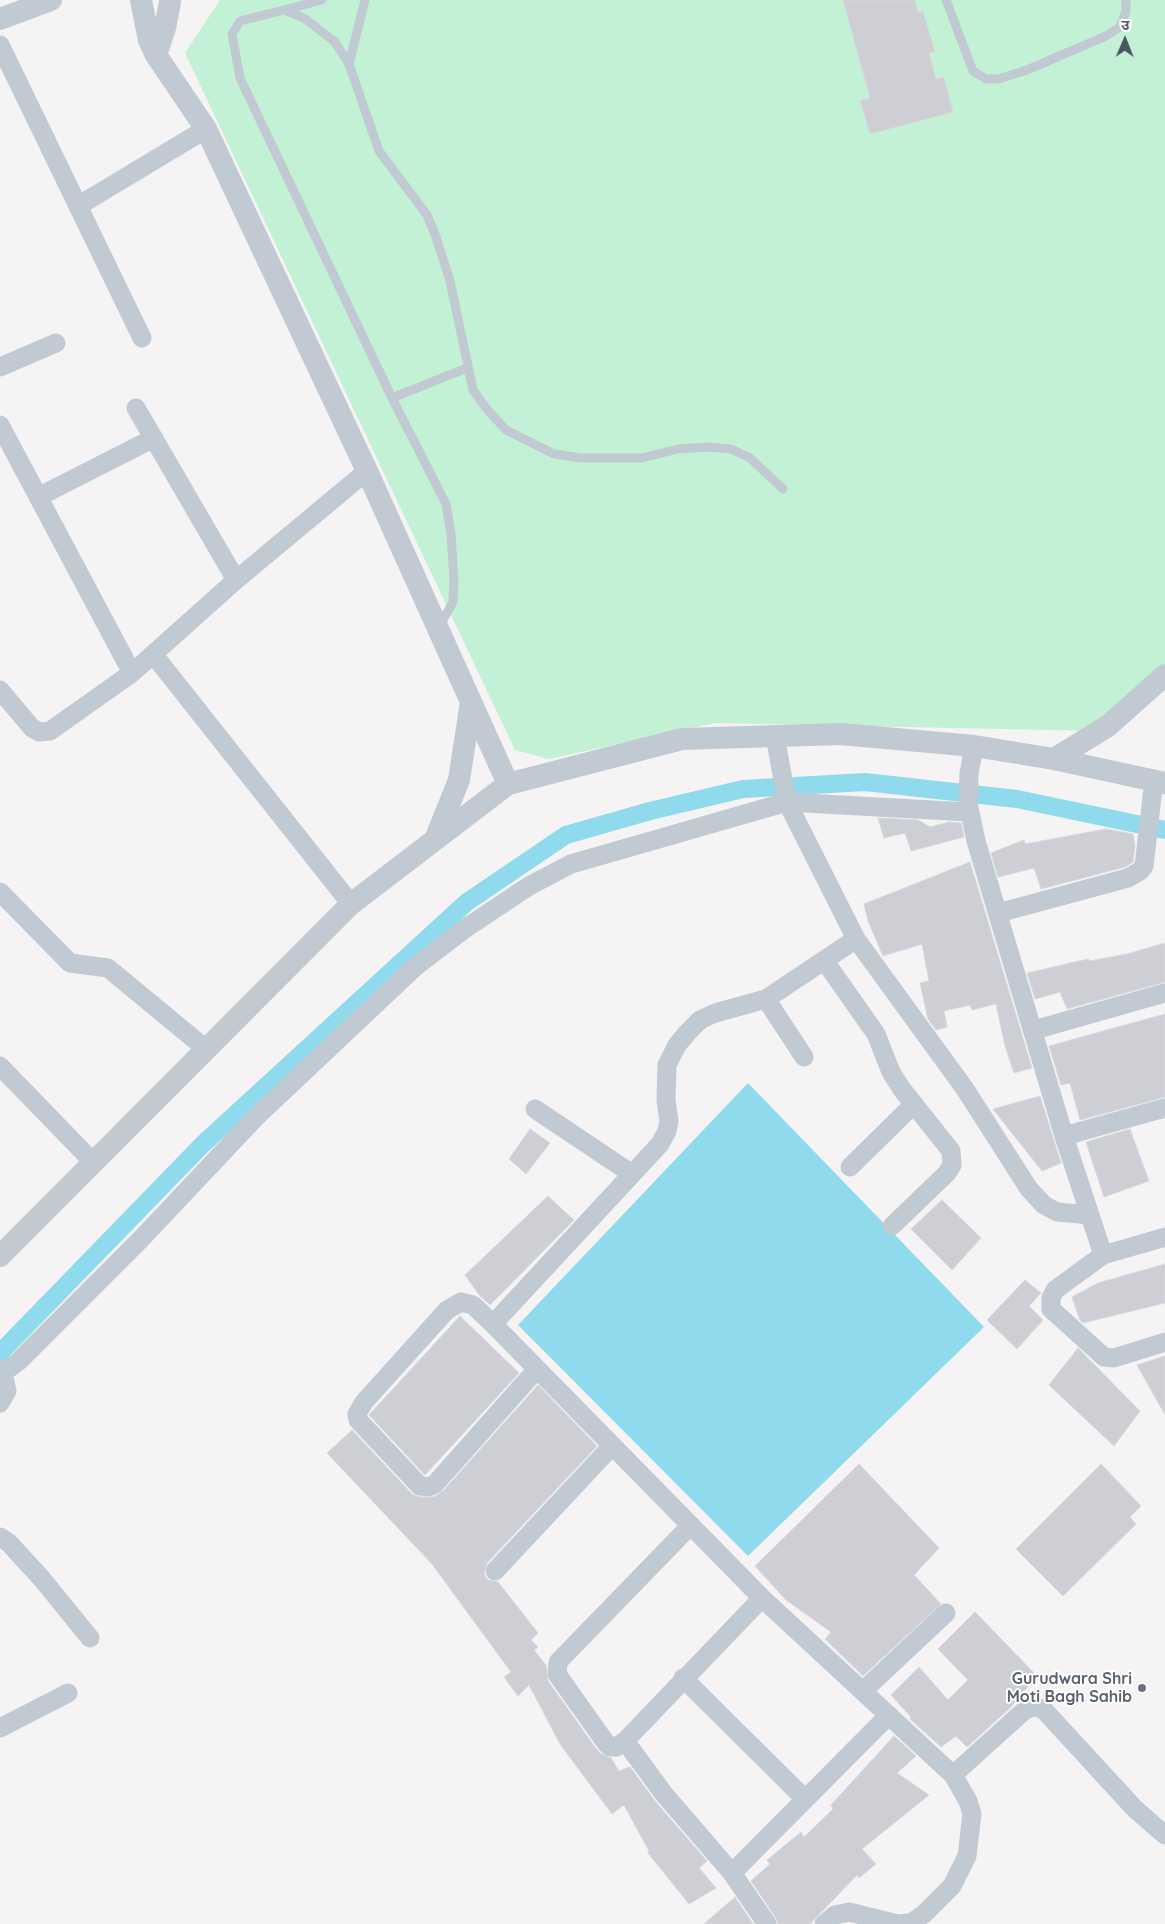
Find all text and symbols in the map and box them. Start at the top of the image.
north arrow [1100,15,1150,65]
text: उ [1121,16,1130,34]
place label: Gurudwara Shri Moti Bagh Sahib [1007,1669,1132,1707]
marker: Gurudwara Shri Moti Bagh Sahib [1136,1682,1148,1694]

